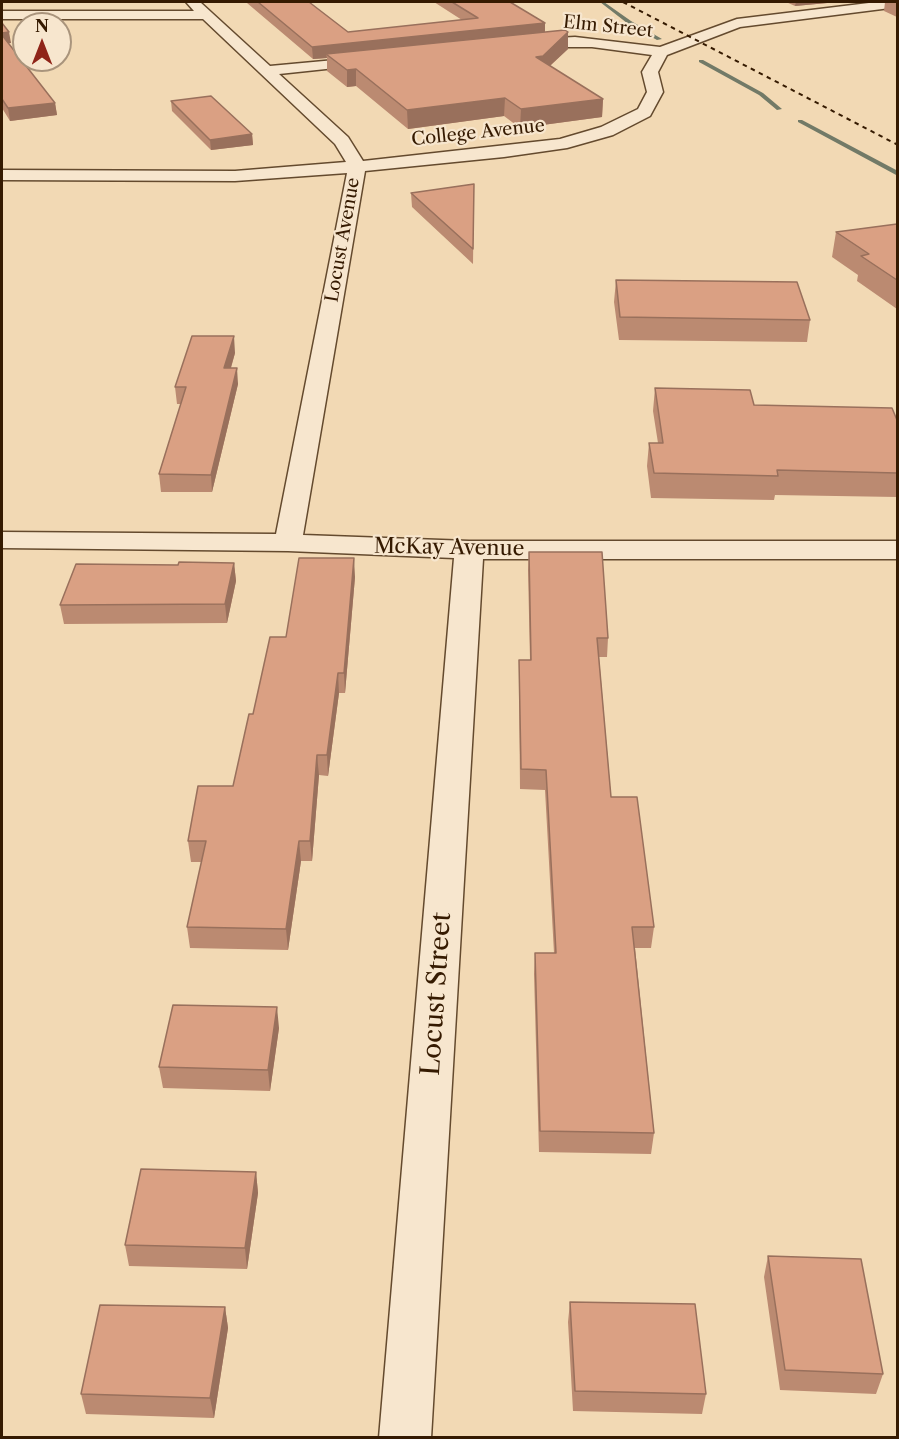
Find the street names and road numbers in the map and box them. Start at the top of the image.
street label: Elm Street [562,12,654,42]
street label: College Avenue [410,115,546,151]
street label: Locust Avenue [321,176,365,304]
street label: McKay Avenue [374,534,524,562]
street label: Locust Street [416,911,458,1077]

